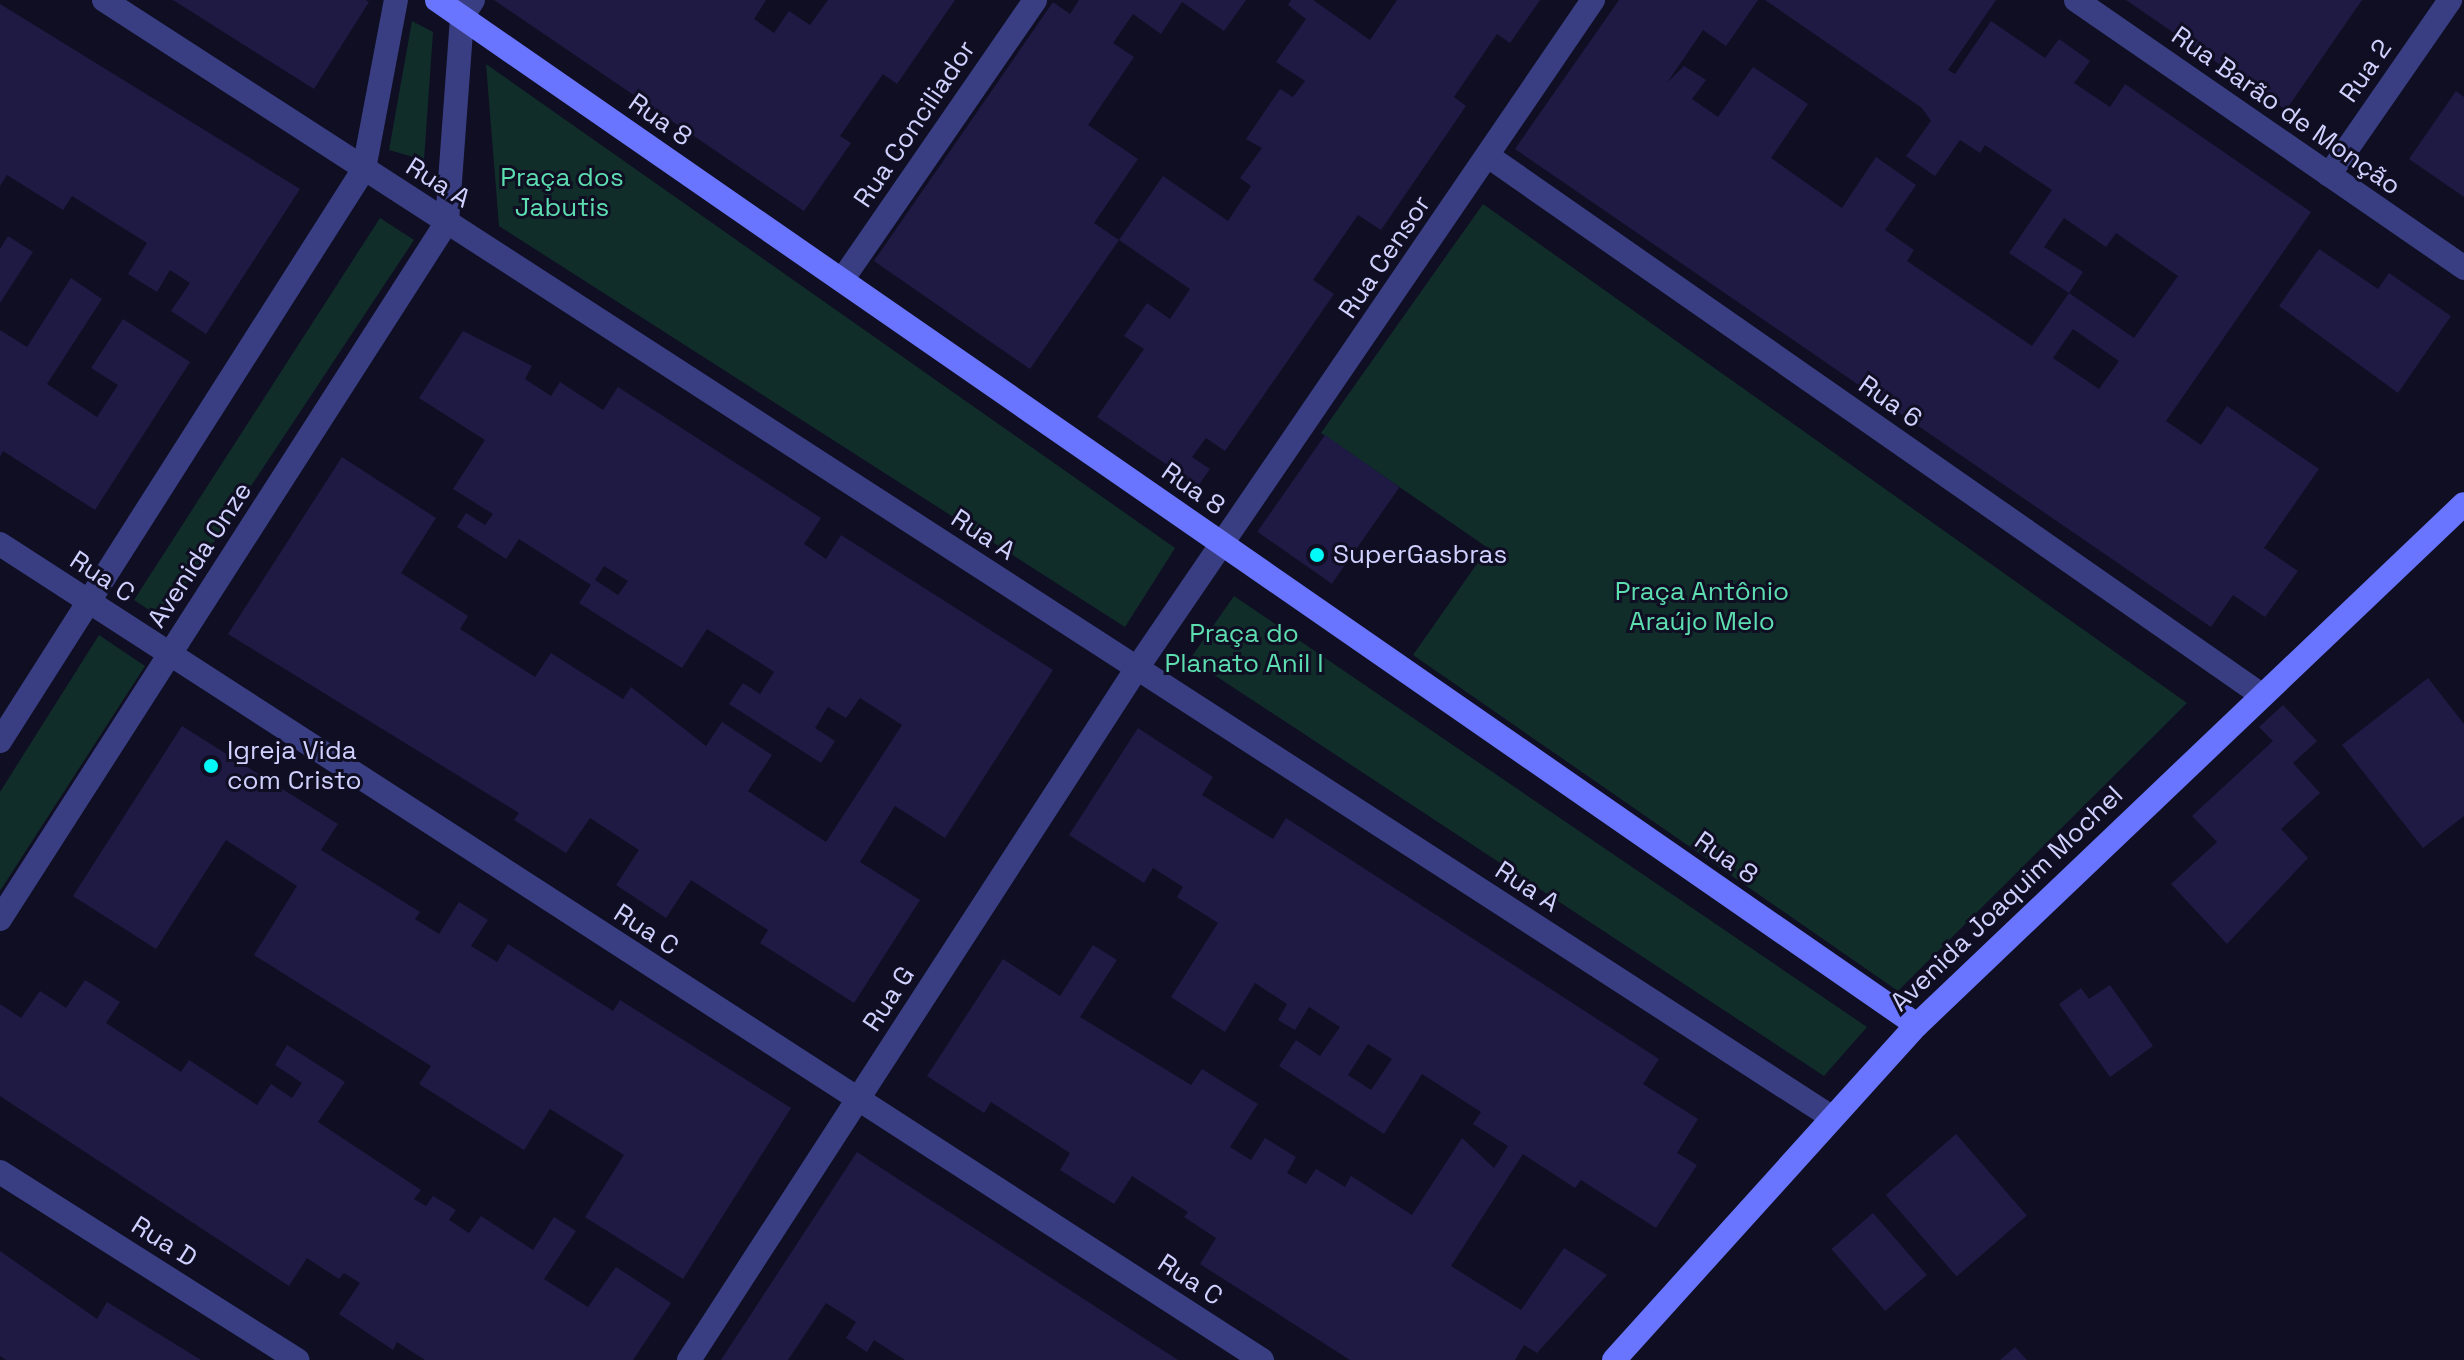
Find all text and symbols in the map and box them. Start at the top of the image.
street label: Rua Barão de Monção [2166,20,2406,202]
street label: Rua 2 [2333,34,2399,108]
street label: Rua Conciliador [848,35,982,213]
street label: Rua 8 [622,87,698,153]
street label: Rua A [400,151,476,215]
park label: Praça dos Jabutis [500,162,624,224]
street label: Rua Censor [1332,190,1438,324]
street label: Rua 6 [1852,369,1928,435]
street label: Rua 8 [1155,456,1231,522]
street label: Avenida Onze [141,476,259,634]
street label: Rua A [945,503,1021,567]
place label: SuperGasbras [1333,539,1507,571]
street label: Rua C [64,545,140,609]
marker: SuperGasbras [1308,546,1326,564]
park label: Praça Antônio Araújo Melo [1615,576,1789,638]
park label: Praça do Planato Anil I [1164,618,1324,680]
place label: Igreja Vida com Cristo [227,735,361,796]
marker: Igreja Vida com Cristo [202,757,220,775]
street label: Avenida Joaquim Mochel [1884,780,2130,1018]
street label: Rua 8 [1688,825,1764,891]
street label: Rua A [1489,855,1565,919]
street label: Rua C [608,898,684,962]
street label: Rua G [857,961,921,1037]
street label: Rua D [126,1210,202,1274]
street label: Rua C [1152,1248,1228,1312]

